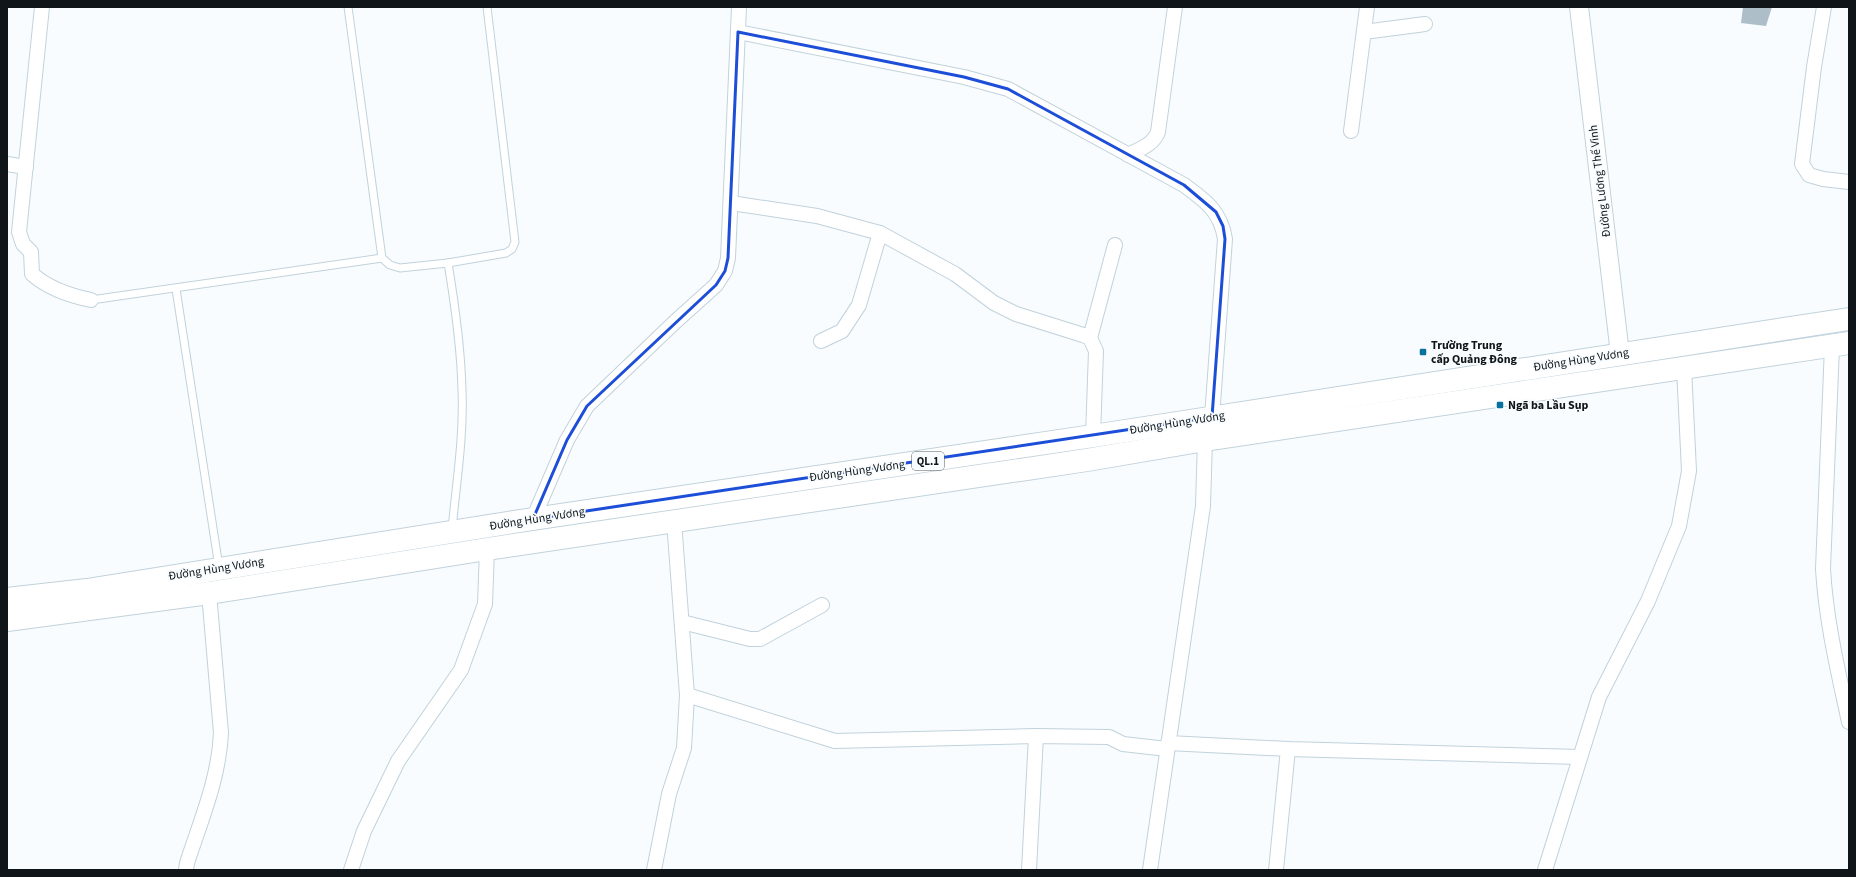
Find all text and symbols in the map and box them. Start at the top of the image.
street label: Đường Lương Thế Vinh [1585,124,1615,238]
place label: Trường Trung cấp Quảng Đông [1431,337,1518,368]
street label: Đường Hùng Vương [1532,344,1630,376]
marker: Trường Trung cấp Quảng Đông [1418,347,1428,357]
place label: Ngã ba Lầu Sụp [1508,397,1589,414]
marker: Ngã ba Lầu Sụp [1495,400,1505,410]
street label: Đường Hùng Vương [1128,407,1226,439]
road number: QL.1 [912,452,944,470]
street label: Đường Hùng Vương [808,456,906,486]
street label: Đường Hùng Vương [488,503,586,535]
street label: Đường Hùng Vương [167,553,265,585]

